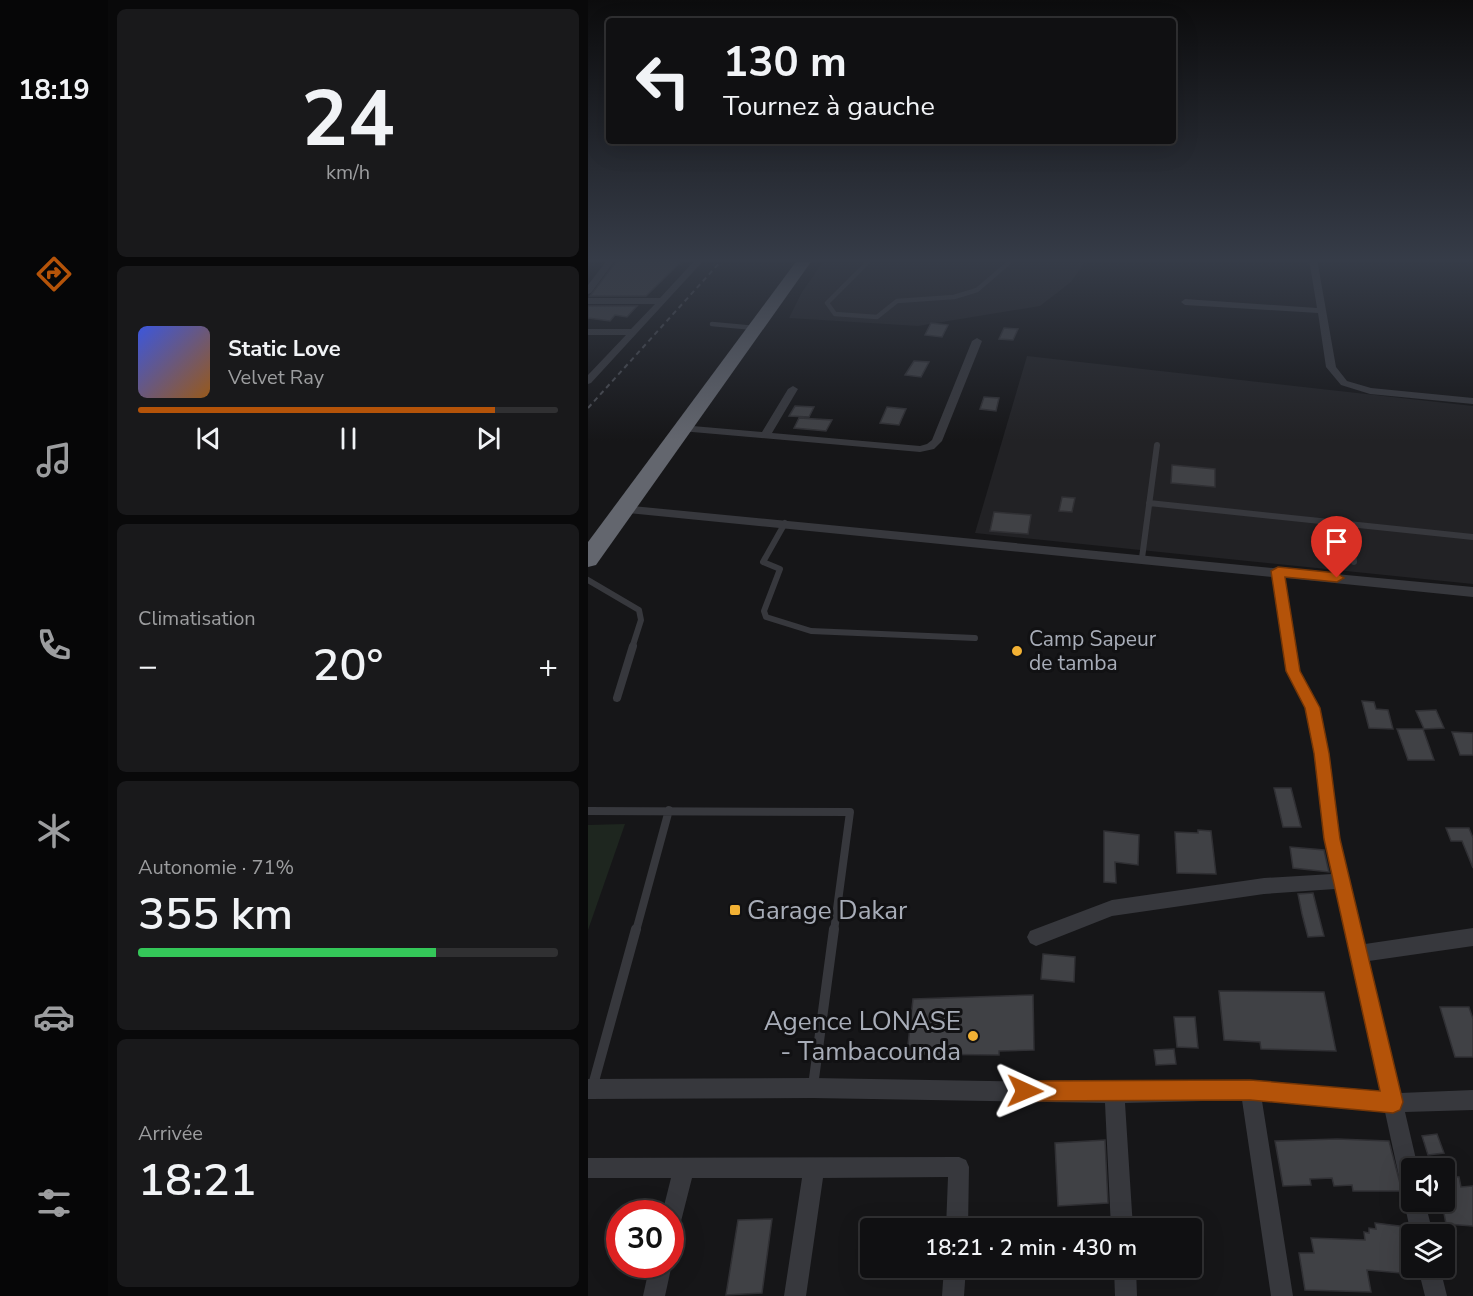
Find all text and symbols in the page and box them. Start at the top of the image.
text: 130 m [723,34,847,91]
icon: left [624,42,702,120]
text: 24 [301,66,395,173]
text: 18:19 [18,72,90,109]
text: Tournez à gauche [723,88,935,125]
text: km/h [326,159,370,186]
icon: directions [33,253,75,295]
text: Static Love [228,334,341,364]
text: Velvet Ray [228,364,324,391]
icon: previous [192,422,225,455]
icon: pause [332,422,365,455]
icon: next [472,422,505,455]
icon: music [33,439,75,481]
pin [1311,516,1362,578]
icon: arrive [1320,525,1353,558]
text: Climatisation [138,605,256,632]
icon: phone [33,624,75,666]
place label: Camp Sapeur de tamba [1029,625,1157,677]
text: 20° [313,635,383,696]
text: − [138,644,158,689]
text: + [538,644,558,689]
marker: Camp Sapeur de tamba [1010,644,1024,658]
icon: climate [33,810,75,852]
text: Autonomie · 71% [138,854,294,881]
text: 355 km [138,884,293,945]
place label: Garage Dakar [747,893,908,928]
marker: Garage Dakar [728,903,742,917]
icon: car [33,996,75,1038]
place label: Agence LONASE - Tambacounda [764,1004,961,1069]
marker: Agence LONASE - Tambacounda [966,1029,980,1043]
position arrow [993,1059,1057,1123]
text: Arrivée [138,1120,203,1147]
text: 18:21 [138,1150,257,1211]
map controls [1401,1158,1455,1278]
button: sound [1401,1158,1455,1212]
icon: filters [33,1182,75,1224]
speed limit sign: 30 [606,1200,684,1278]
button: layers [1401,1224,1455,1278]
text: 18:21 · 2 min · 430 m [925,1233,1137,1263]

